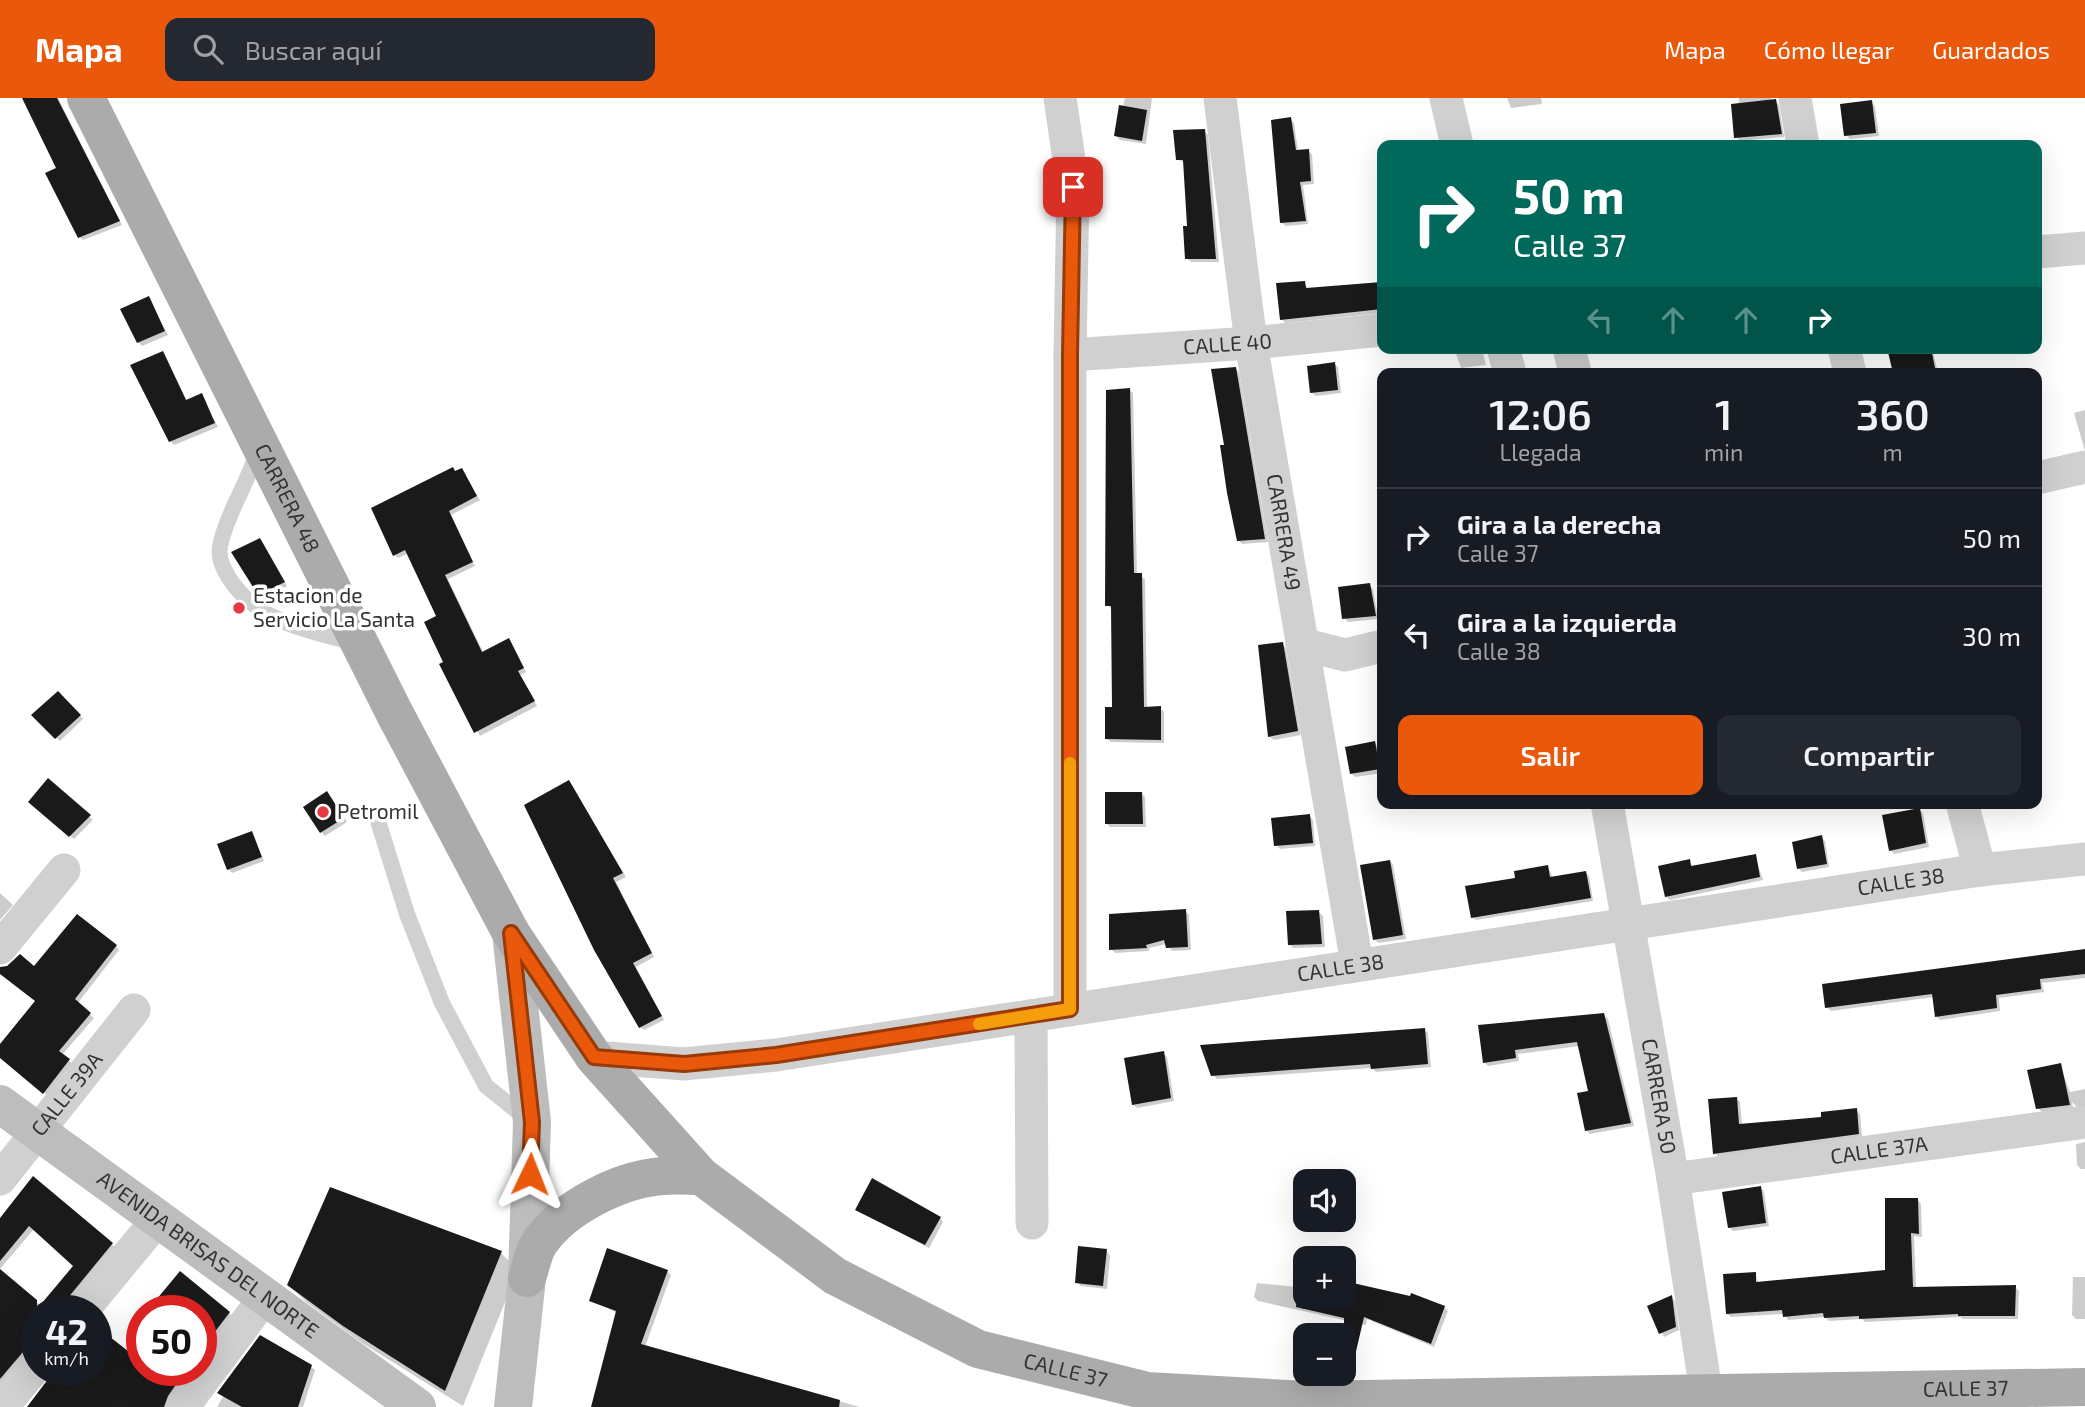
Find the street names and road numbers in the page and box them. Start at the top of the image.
street label: CALLE 40 [1182,327,1273,358]
street label: CARRERA 48 [250,439,326,556]
street label: CARRERA 49 [1263,472,1307,592]
street label: CALLE 38 [1856,862,1946,900]
street label: CALLE 38 [1295,948,1386,986]
street label: CARRERA 50 [1638,1036,1682,1156]
street label: CALLE 39A [25,1047,107,1140]
street label: CALLE 37A [1829,1130,1929,1168]
street label: AVENIDA BRISAS DEL NORTE [93,1165,324,1343]
street label: CALLE 37 [1021,1347,1110,1392]
street label: CALLE 37 [1923,1374,2009,1401]

